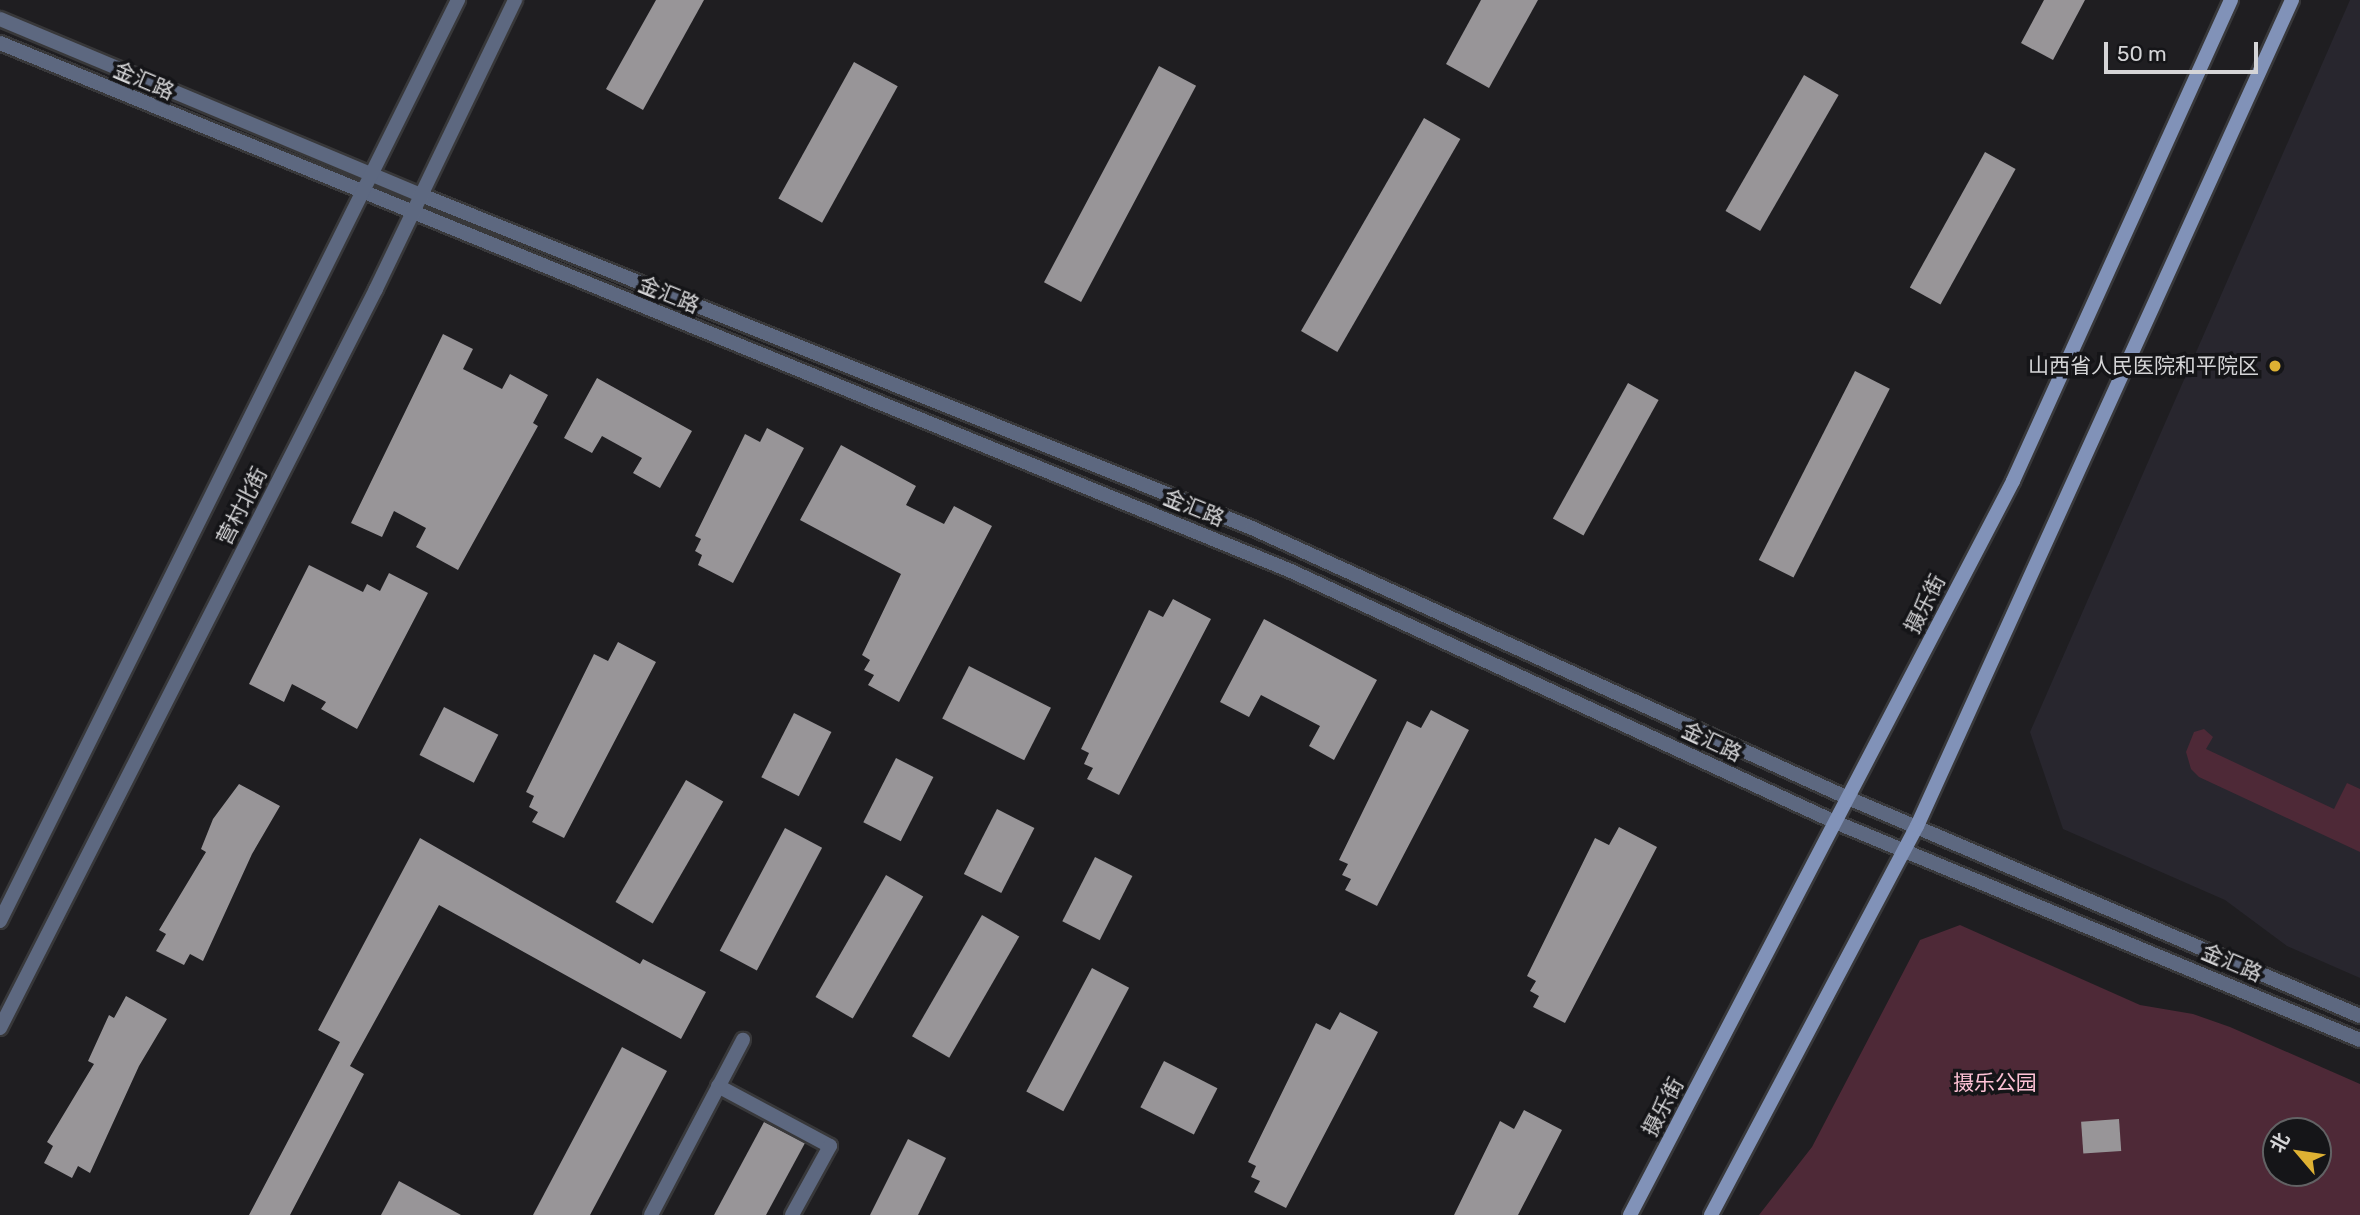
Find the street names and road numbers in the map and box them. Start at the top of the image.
street label: 金汇路 [110,57,178,105]
street label: 金汇路 [635,272,703,318]
street label: 营村北街 [212,463,272,549]
street label: 金汇路 [1160,485,1228,531]
street label: 摄乐街 [1899,570,1951,638]
street label: 金汇路 [1678,717,1746,767]
street label: 金汇路 [2198,939,2266,987]
street label: 摄乐街 [1637,1073,1689,1141]

